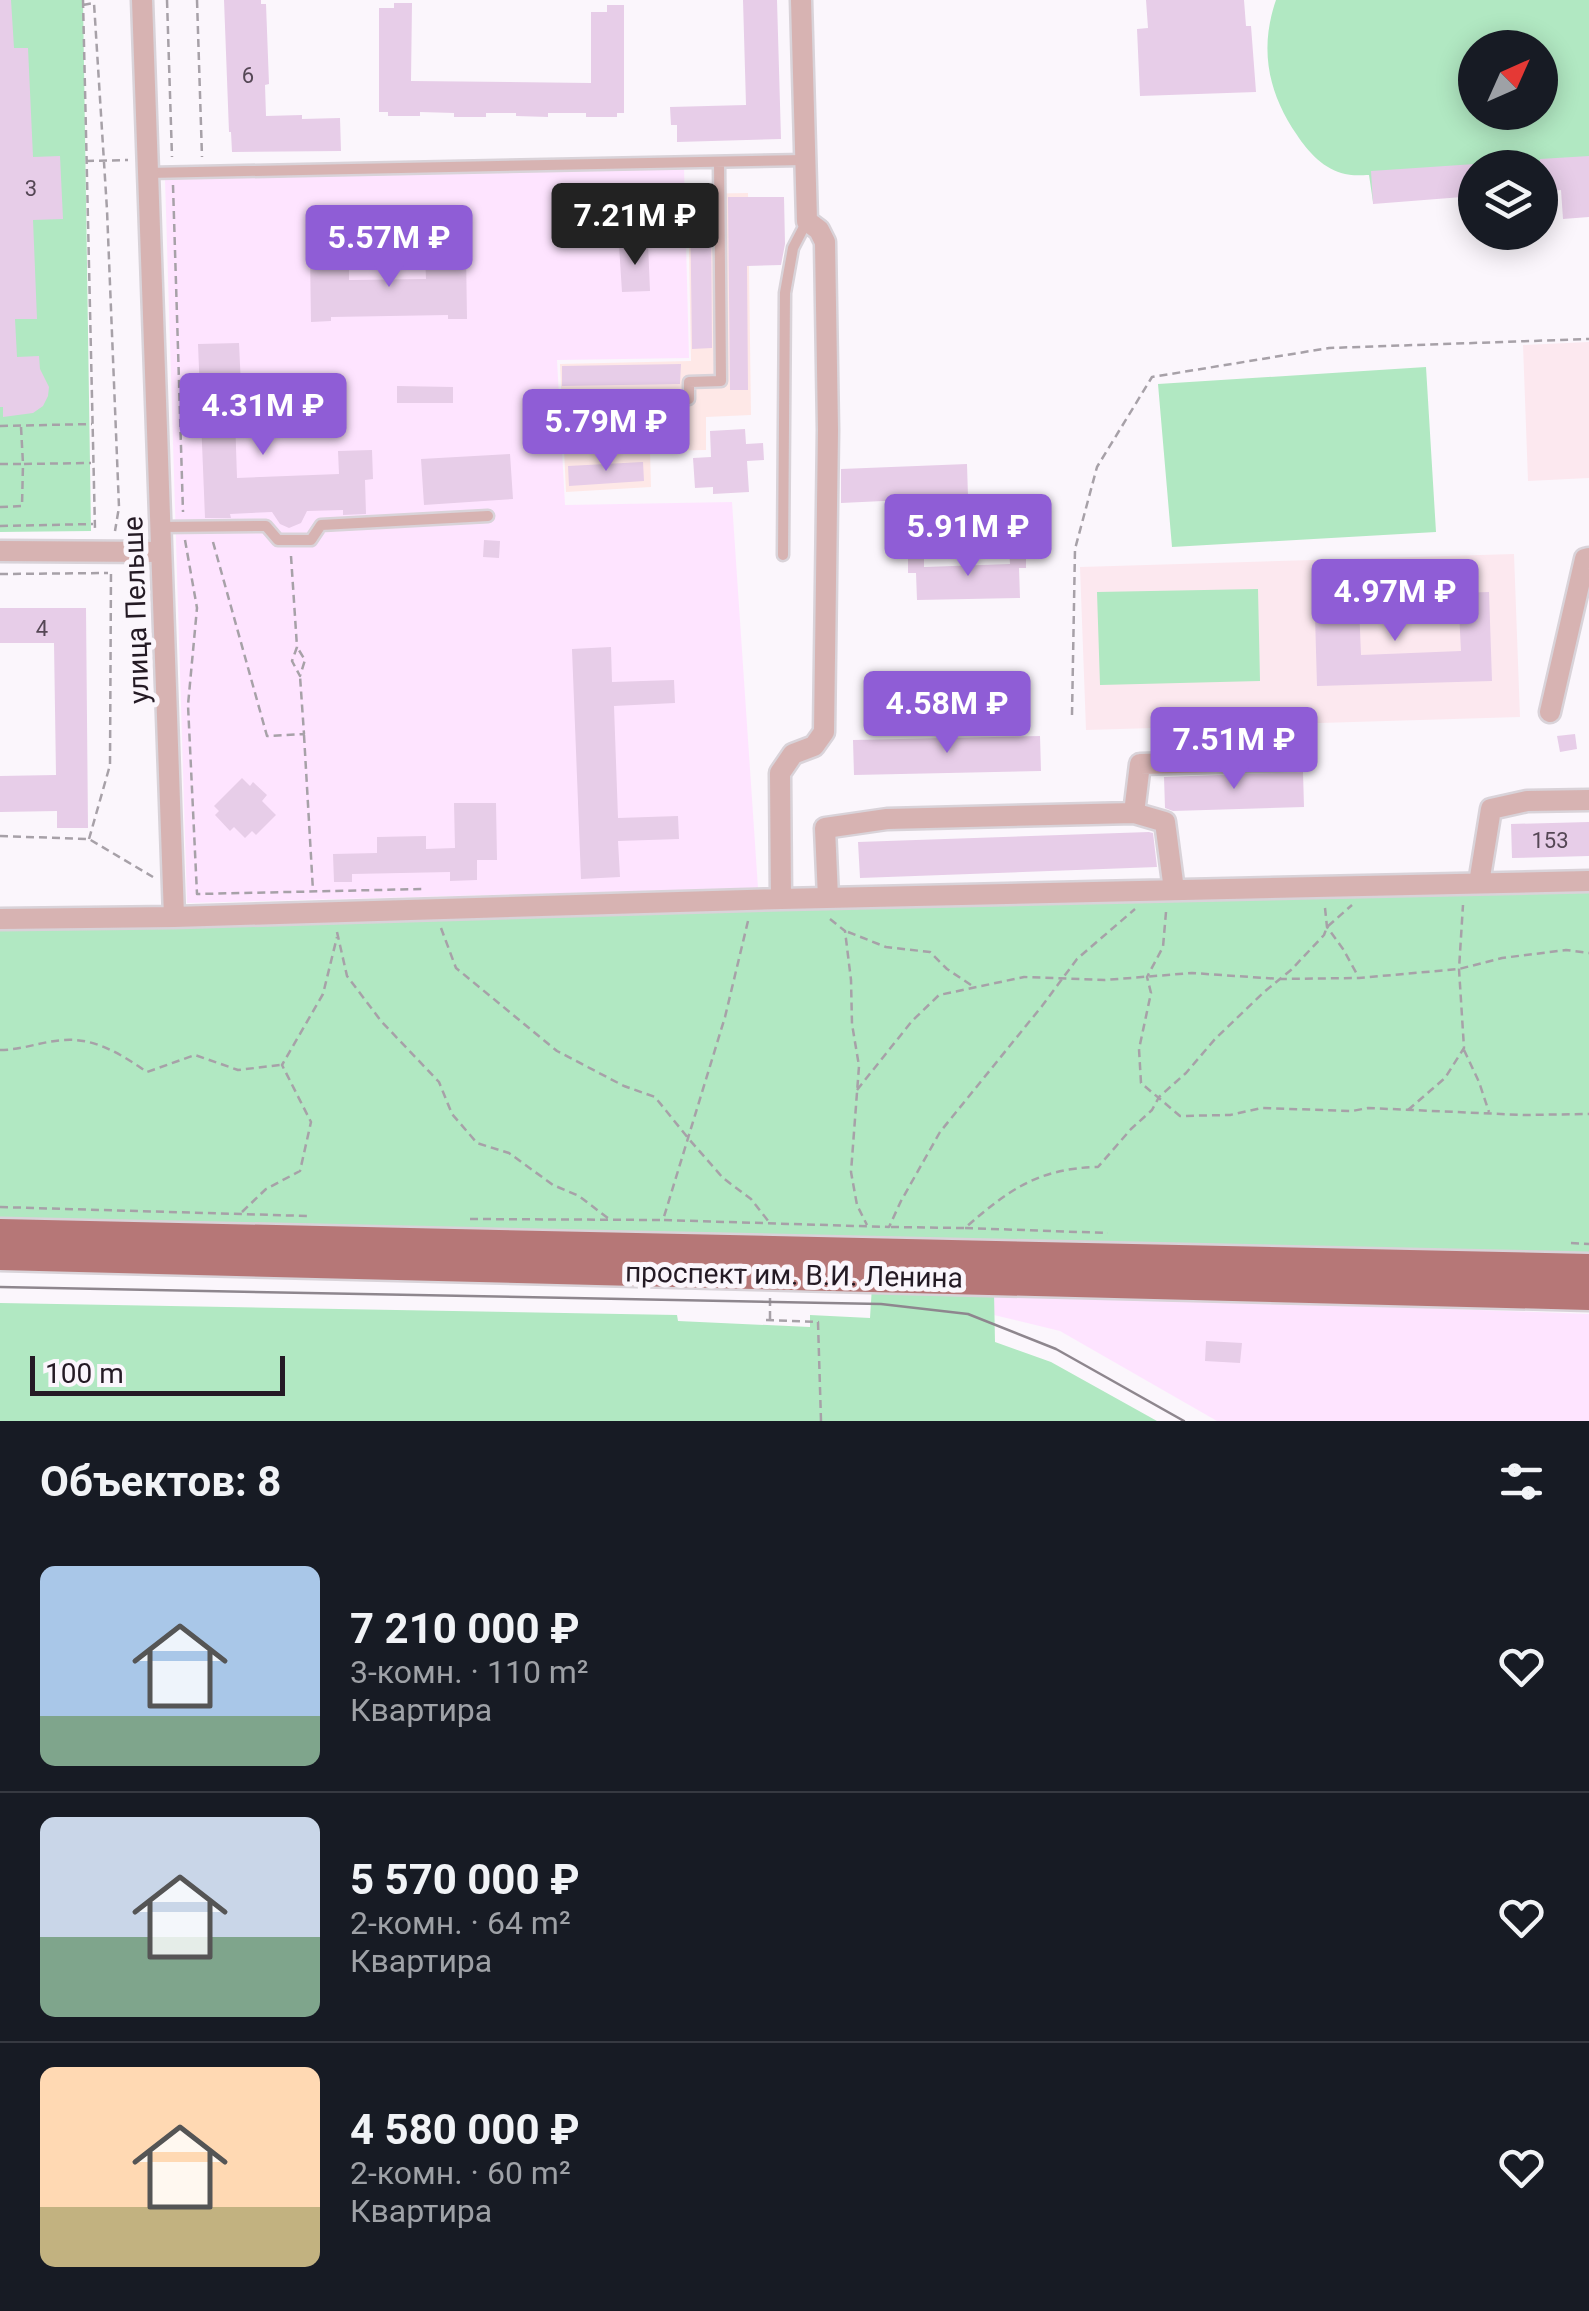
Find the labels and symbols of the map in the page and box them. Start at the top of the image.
north arrow [1458,30,1558,130]
house number: 6 [242,63,254,88]
house number: 3 [25,176,37,201]
pin: 7.21M ₽ [543,183,727,268]
pin: 5.57M ₽ [297,205,481,290]
pin: 4.31M ₽ [171,373,355,458]
pin: 5.79M ₽ [514,389,698,474]
pin: 5.91M ₽ [876,494,1060,579]
street label: улица Пельше [116,516,156,704]
pin: 4.97M ₽ [1303,559,1487,644]
house number: 4 [36,616,48,641]
pin: 4.58M ₽ [855,671,1039,756]
pin: 7.51M ₽ [1142,707,1326,792]
house number: 153 [1531,828,1569,853]
street label: проспект им. В.И. Ленина [625,1256,963,1294]
scale bar [30,1351,285,1396]

